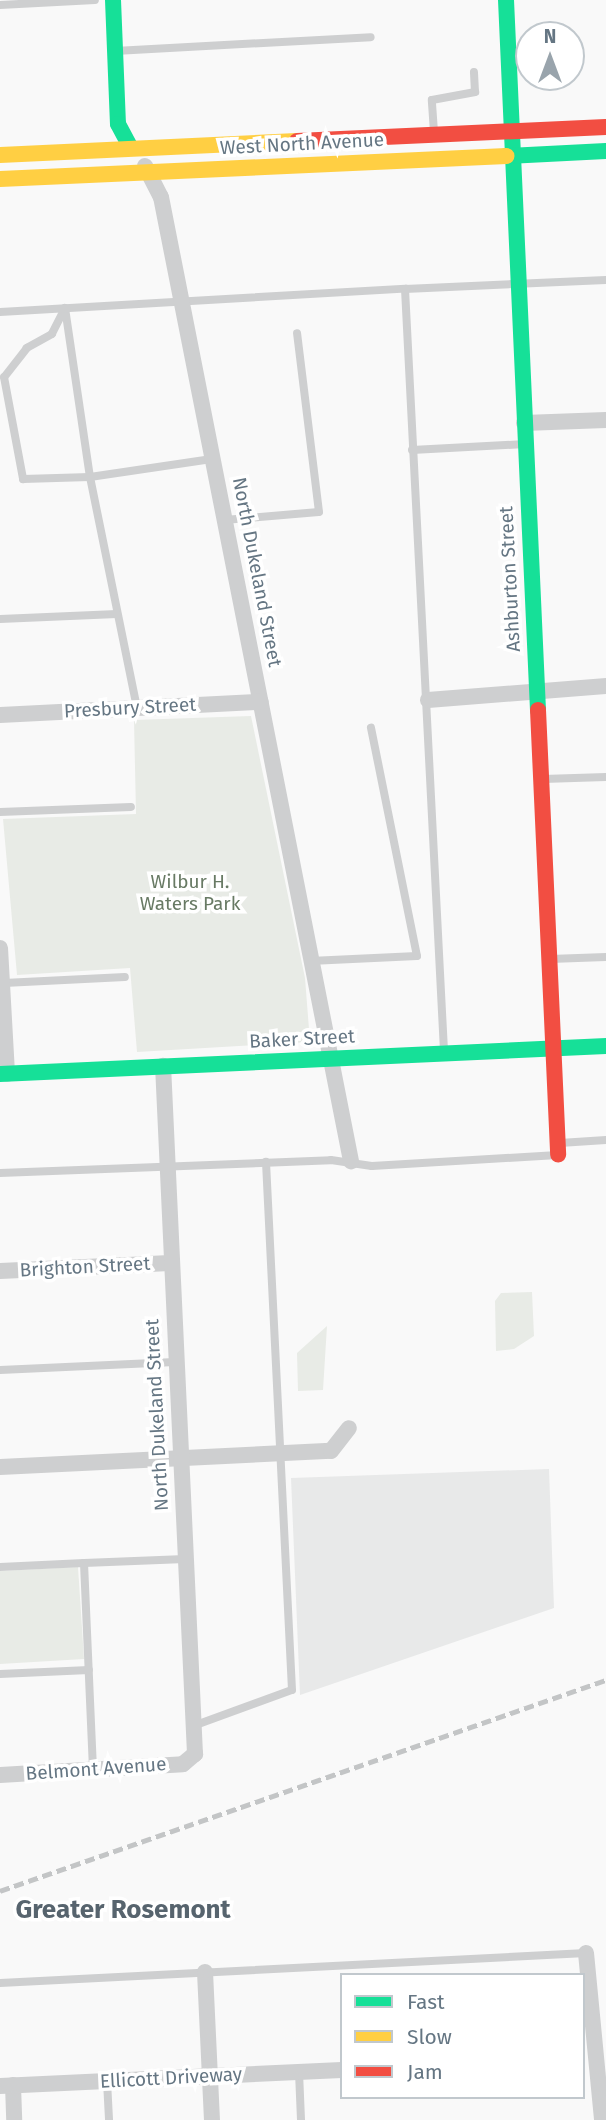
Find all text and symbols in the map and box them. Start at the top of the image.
north arrow [515,21,585,91]
text: N [544,25,556,48]
street label: West North Avenue [219,128,385,160]
street label: North Dukeland Street [227,475,287,669]
street label: Ashburton Street [495,506,525,652]
street label: Presbury Street [63,693,197,723]
park label: Wilbur H. Waters Park [140,871,240,915]
street label: Baker Street [249,1025,355,1053]
street label: Brighton Street [19,1252,151,1282]
street label: North Dukeland Street [141,1318,173,1512]
street label: Belmont Avenue [25,1753,167,1785]
district label: Greater Rosemont [15,1894,231,1926]
legend [340,1973,585,2099]
text: Fast [407,1989,445,2015]
text: Slow [407,2024,452,2050]
text: Jam [407,2059,443,2085]
street label: Ellicott Driveway [99,2063,243,2093]

